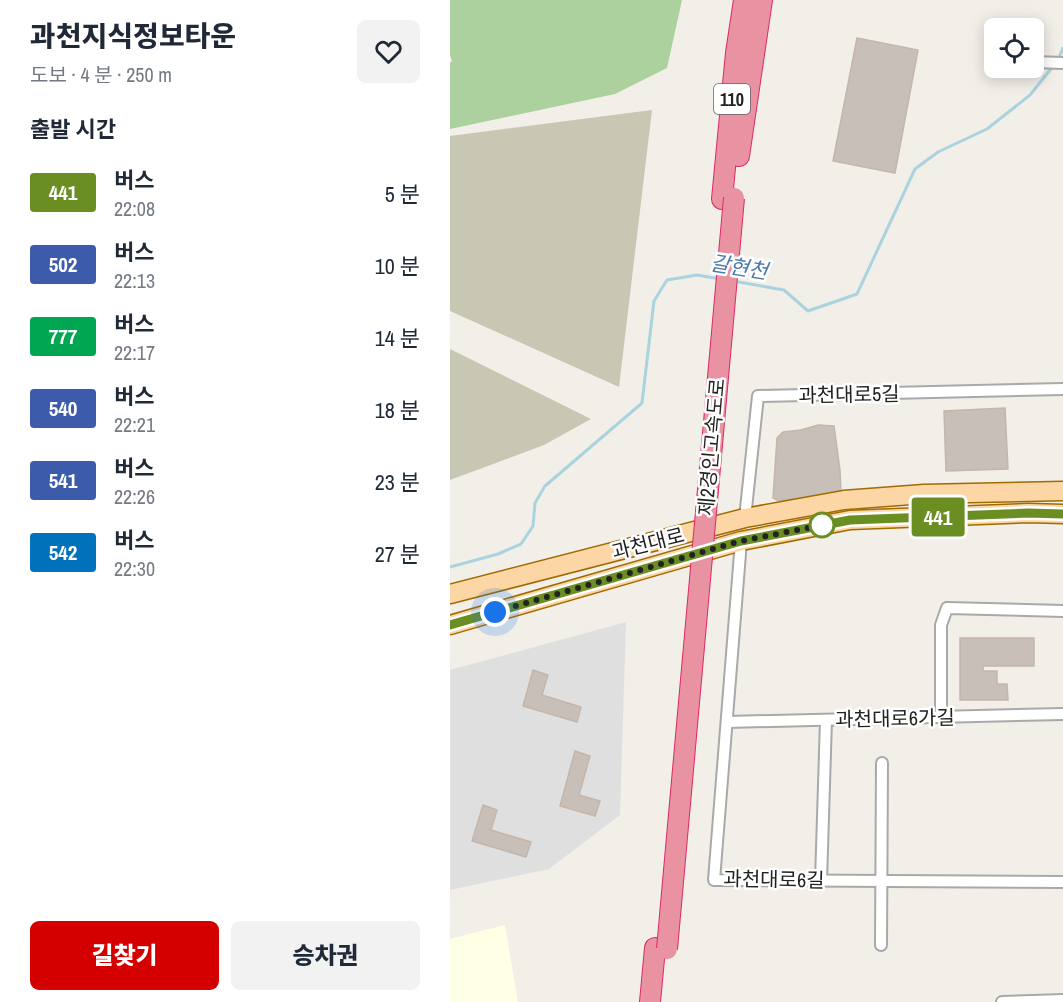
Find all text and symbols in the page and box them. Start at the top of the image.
text: 과천지식정보타운 [30,17,236,55]
map controls [984,18,1044,78]
button: locate [984,18,1044,78]
button: heart [357,20,420,83]
text: 도보 · 4 분 · 250 m [30,61,172,88]
road number: 110 [714,84,750,114]
text: 출발 시간 [30,114,116,144]
text: 버스 [114,165,154,195]
text: 441 [49,178,77,207]
text: 5 분 [385,179,420,209]
text: 22:08 [114,195,155,222]
text: 버스 [114,237,154,267]
water label: 갈현천 [708,248,773,286]
text: 502 [49,250,77,279]
text: 10 분 [375,251,420,281]
text: 22:13 [114,267,155,294]
text: 버스 [114,309,154,339]
text: 777 [49,322,77,351]
text: 14 분 [375,323,420,353]
text: 22:17 [114,339,155,366]
street label: 제2경인고속도로 [692,377,730,517]
street label: 과천대로5길 [798,380,900,408]
text: 버스 [114,381,154,411]
text: 540 [49,394,77,423]
text: 18 분 [375,395,420,425]
text: 22:21 [114,411,155,438]
text: 버스 [114,453,154,483]
text: 541 [49,466,77,495]
text: 23 분 [375,467,420,497]
text: 22:26 [114,483,155,510]
line badge: 441 [904,498,972,536]
text: 441 [924,503,952,532]
unlabelled marker [809,512,835,538]
street label: 과천대로 [609,521,687,565]
text: 버스 [114,525,154,555]
text: 542 [49,538,77,567]
text: 27 분 [375,539,420,569]
text: 22:30 [114,555,155,582]
your location [480,597,510,627]
street label: 과천대로6가길 [835,703,955,733]
street label: 과천대로6길 [723,865,825,893]
button: 길찾기 [30,921,219,990]
button: 승차권 [231,921,420,990]

